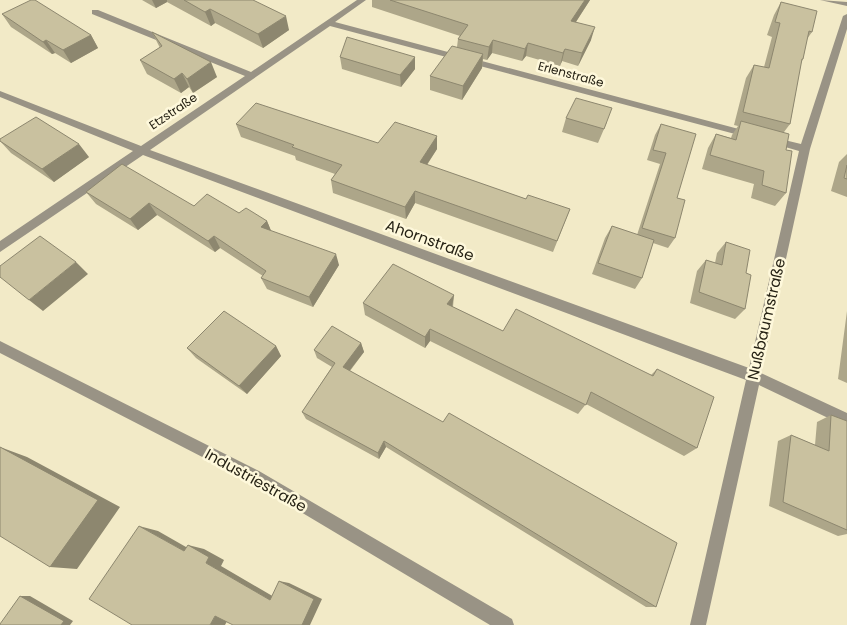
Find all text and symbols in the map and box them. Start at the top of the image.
street label: Erlenstraße [536,57,606,91]
street label: Etzstraße [146,89,200,133]
street label: Ahornstraße [383,214,477,266]
street label: Nußbaumstraße [742,256,790,382]
street label: Industriestraße [201,443,311,517]

